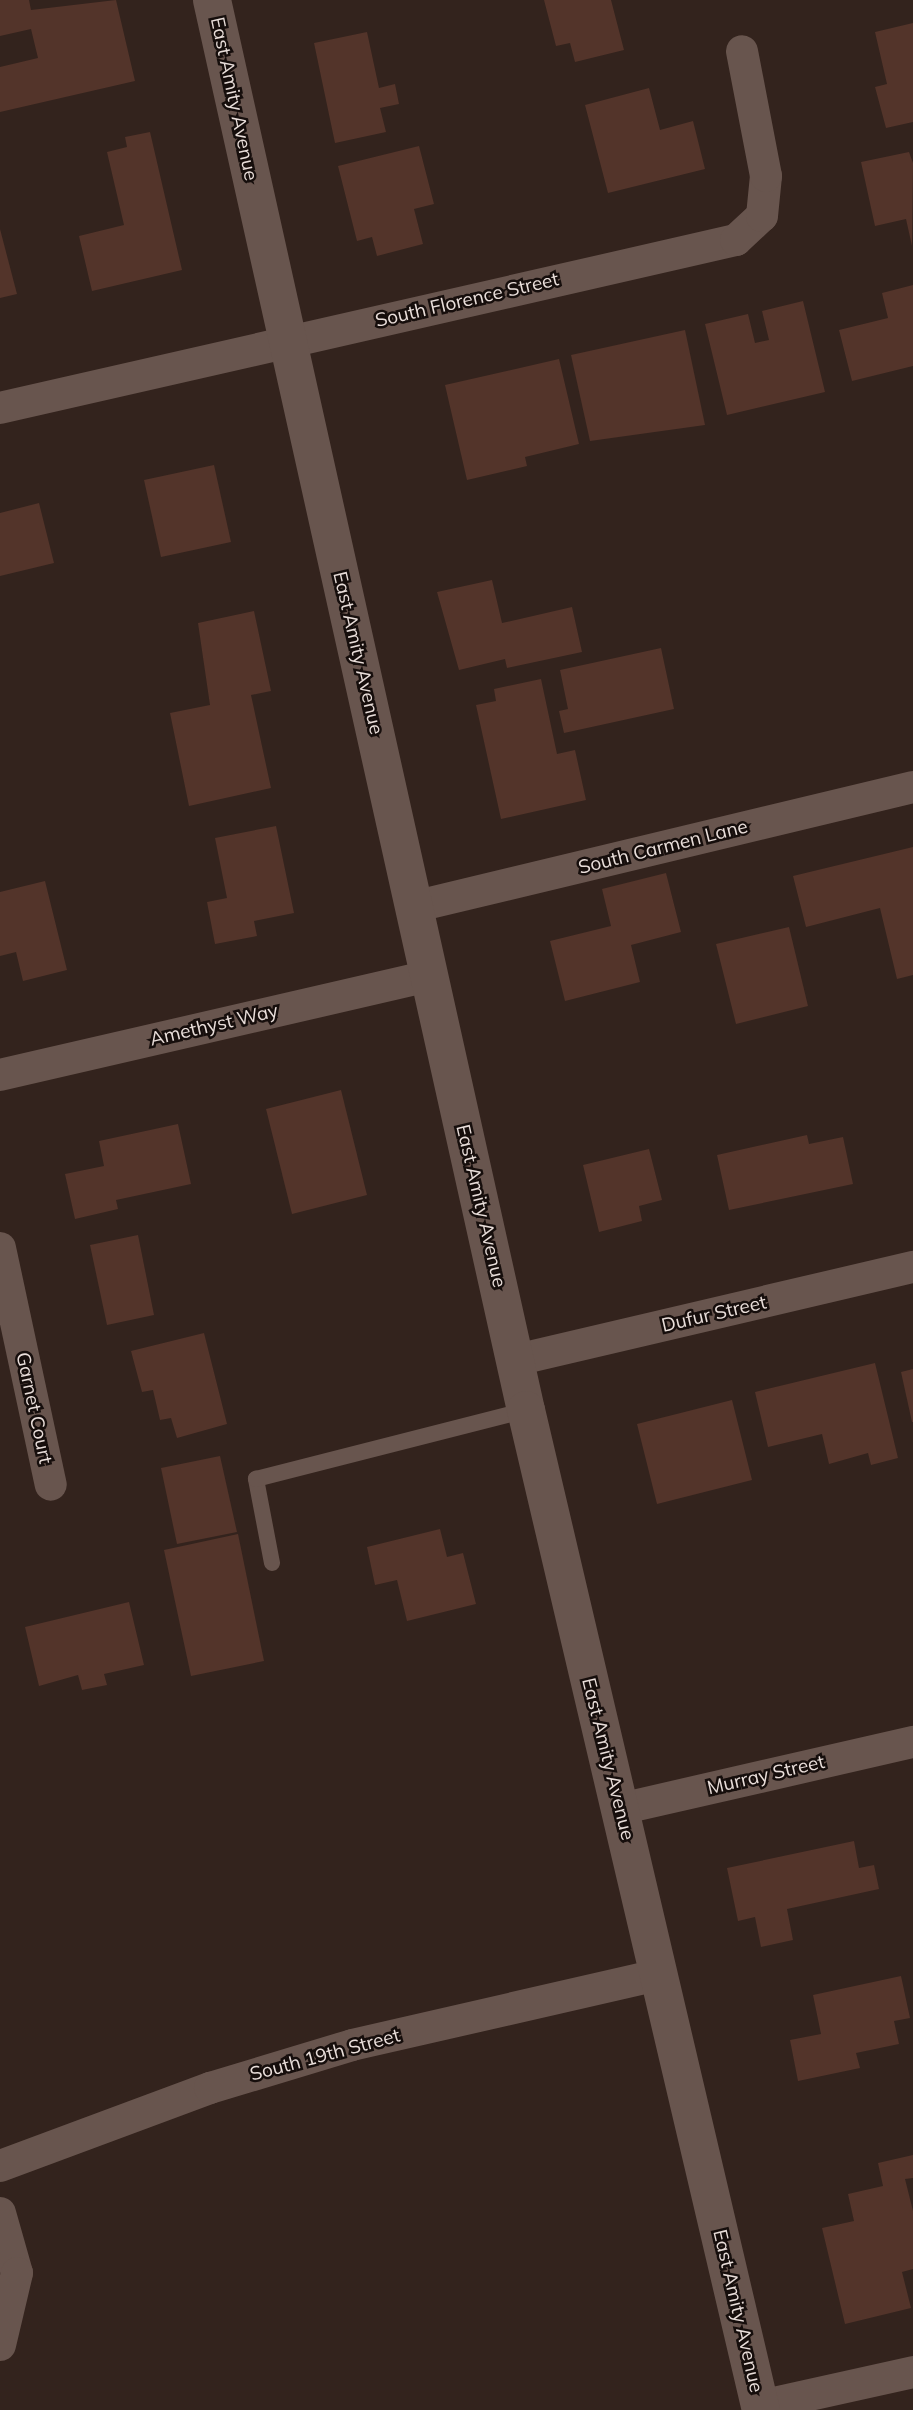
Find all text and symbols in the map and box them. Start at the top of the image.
street label: East Amity Avenue [206,15,262,183]
street label: South Florence Street [373,268,561,332]
street label: East Amity Avenue [328,569,388,737]
street label: South Carmen Lane [576,815,750,879]
street label: Amethyst Way [148,999,280,1051]
street label: East Amity Avenue [451,1122,511,1290]
street label: Dufur Street [659,1291,769,1337]
street label: Garnet Court [11,1350,57,1466]
street label: East Amity Avenue [577,1675,639,1843]
street label: Murray Street [705,1750,827,1800]
street label: South 19th Street [247,2024,403,2086]
street label: East Amity Avenue [708,2227,768,2395]

